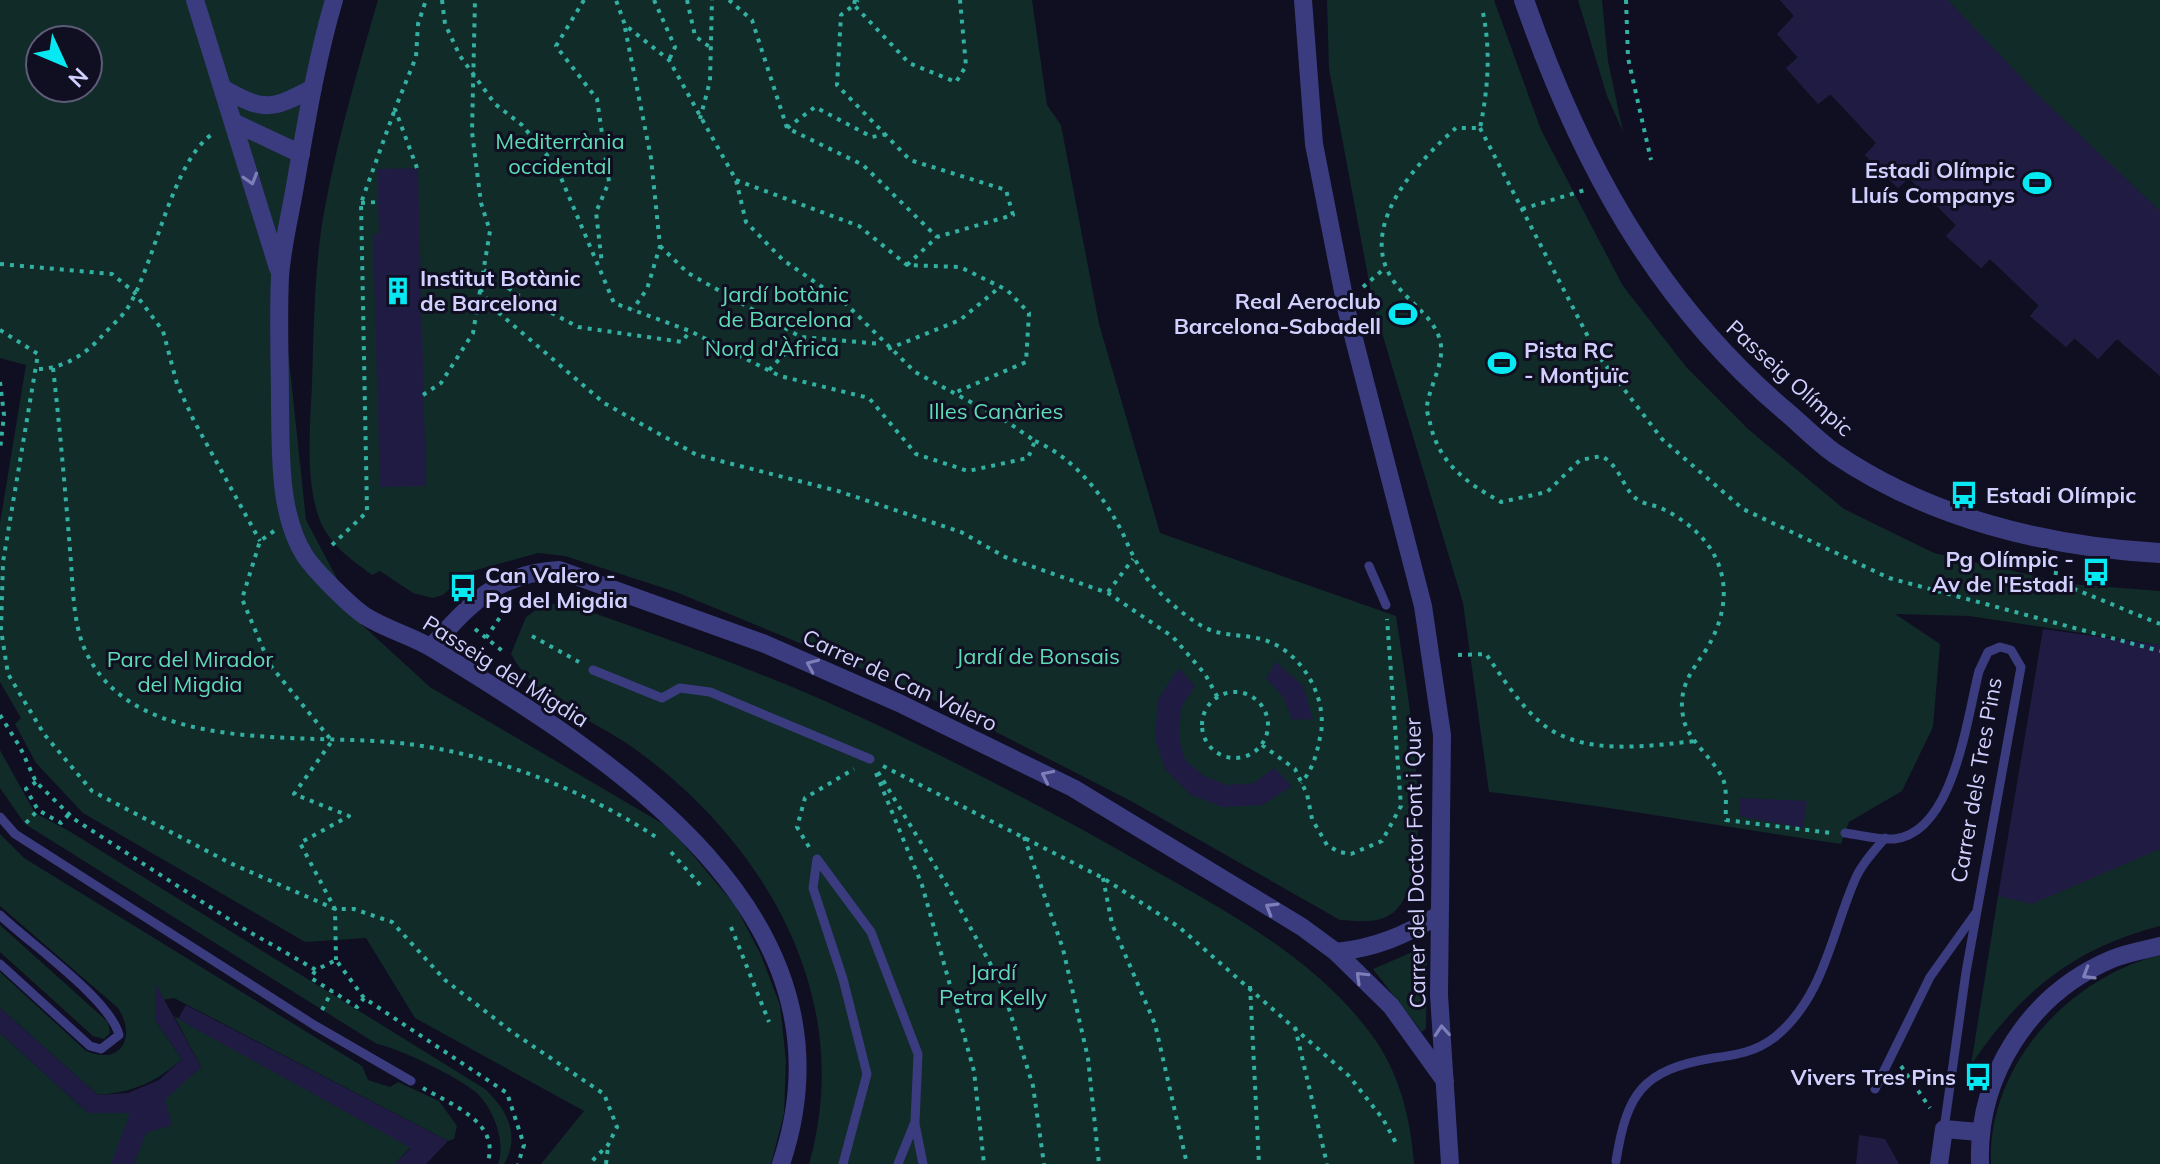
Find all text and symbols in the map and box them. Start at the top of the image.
north arrow [24,24,104,104]
text: N [63,62,94,94]
park label: Mediterrània occidental [495,127,625,180]
place label: Estadi Olímpic Lluís Companys [1851,156,2015,209]
sports icon: Estadi Olímpic Lluís Companys [2022,168,2052,198]
one-way arrow [242,172,258,186]
place label: Institut Botànic de Barcelona [420,264,581,317]
building icon: Institut Botànic de Barcelona [383,276,413,306]
park label: Jardí botànic de Barcelona [718,280,852,333]
place label: Real Aeroclub Barcelona-Sabadell [1174,287,1381,340]
sports icon: Real Aeroclub Barcelona-Sabadell [1388,299,1418,329]
street label: Passeig Olímpic [1721,314,1859,442]
park label: Nord d'Àfrica [705,334,839,362]
place label: Pista RC - Montjuïc [1524,336,1629,389]
sports icon: Pista RC - Montjuïc [1487,348,1517,378]
park label: Illes Canàries [929,397,1063,425]
bus stop icon: Estadi Olímpic [1949,480,1979,510]
place label: Estadi Olímpic [1986,481,2136,509]
place label: Pg Olímpic - Av de l'Estadi [1932,545,2074,598]
bus stop icon: Pg Olímpic - Av de l'Estadi [2081,557,2111,587]
place label: Can Valero - Pg del Migdia [485,561,628,614]
bus stop icon: Can Valero - Pg del Migdia [448,573,478,603]
street label: Passeig del Migdia [418,609,594,733]
street label: Carrer de Can Valero [798,623,1002,737]
park label: Jardí de Bonsais [956,642,1120,670]
park label: Parc del Mirador del Migdia [107,645,273,698]
one-way arrow [806,658,820,674]
street label: Carrer dels Tres Pins [1944,675,2008,885]
street label: Carrer del Doctor Font i Quer [1398,717,1432,1009]
one-way arrow [1041,770,1056,785]
one-way arrow [1265,902,1280,918]
park label: Jardí Petra Kelly [939,958,1047,1011]
one-way arrow [2082,964,2097,979]
one-way arrow [1356,972,1370,986]
one-way arrow [1434,1024,1451,1037]
bus stop icon: Vivers Tres Pins [1963,1062,1993,1092]
place label: Vivers Tres Pins [1790,1063,1956,1091]

